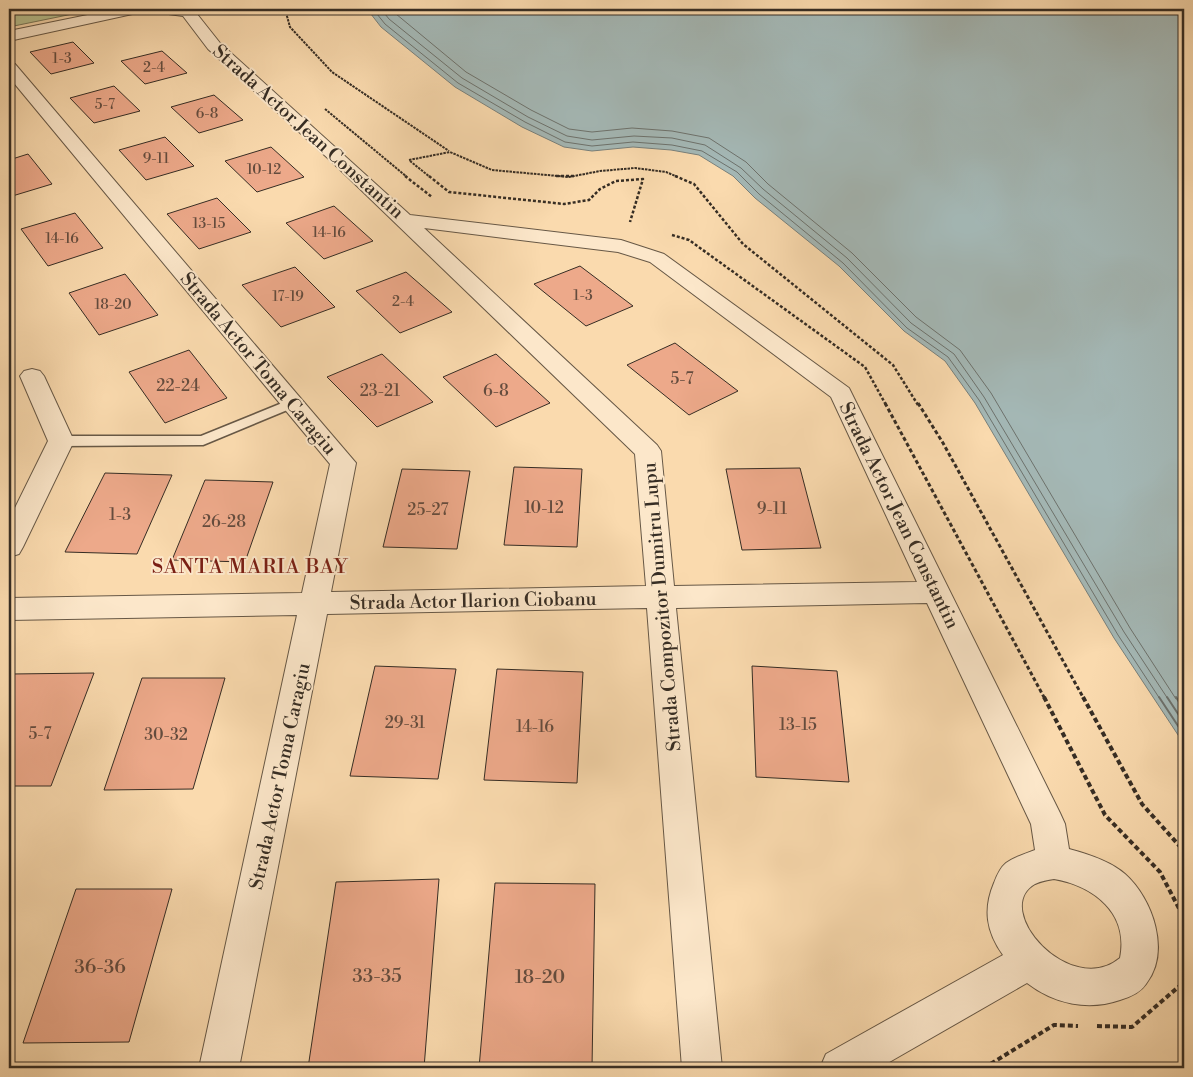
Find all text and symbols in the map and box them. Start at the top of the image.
street label: Strada Actor Jean Constantin [208,39,409,224]
house number: 1-3 [52,50,72,68]
house number: 2-4 [143,59,165,77]
house number: 5-7 [95,96,115,114]
house number: 6-8 [196,105,218,123]
house number: 9-11 [143,150,169,168]
house number: 10-12 [247,161,281,179]
house number: 13-15 [192,215,226,233]
house number: 14-16 [312,224,346,242]
house number: 14-16 [45,230,79,248]
street label: Strada Actor Toma Caragiu [175,267,342,460]
house number: 1-3 [573,287,593,305]
house number: 17-19 [272,288,304,306]
house number: 2-4 [392,293,414,311]
house number: 18-20 [94,296,132,314]
house number: 5-7 [670,369,694,389]
house number: 22-24 [156,376,200,396]
house number: 23-21 [360,381,400,401]
house number: 6-8 [483,381,509,401]
street label: Strada Actor Jean Constantin [834,398,965,633]
street label: Strada Compozitor Dumitru Lupu [637,461,687,752]
house number: 10-12 [524,498,564,518]
house number: 9-11 [757,499,787,519]
house number: 25-27 [407,500,449,520]
house number: 1-3 [109,505,131,525]
house number: 26-28 [202,512,246,532]
district label: SANTA MARIA BAY [152,555,348,580]
street label: Strada Actor Ilarion Ciobanu [349,587,597,615]
street label: Strada Actor Toma Caragiu [244,661,316,892]
house number: 29-31 [385,713,425,733]
house number: 13-15 [779,715,817,735]
house number: 14-16 [516,717,554,737]
house number: 5-7 [28,724,52,744]
house number: 30-32 [144,725,188,745]
house number: 36-36 [74,955,126,979]
house number: 33-35 [352,964,402,988]
house number: 18-20 [515,965,565,989]

